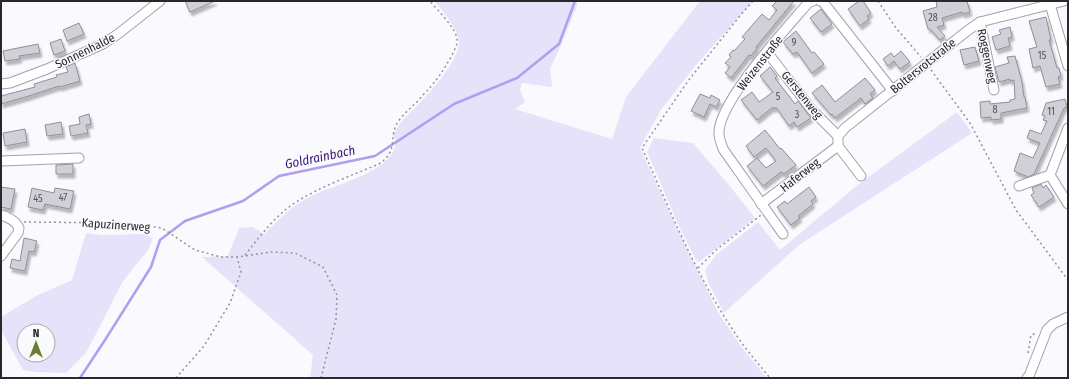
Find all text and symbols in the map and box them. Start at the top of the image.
house number: 28 [928,12,938,24]
street label: Roggenweg [974,27,1000,85]
street label: Sonnenhalde [53,30,117,71]
street label: Weizenstraße [734,33,786,93]
street label: Boltersrotstraße [887,35,959,97]
house number: 9 [792,37,797,49]
house number: 15 [1038,50,1047,62]
street label: Gerstenweg [779,68,826,122]
house number: 5 [776,91,781,103]
house number: 8 [993,104,998,116]
house number: 11 [1047,106,1055,118]
house number: 3 [795,109,800,121]
water label: Goldrainbach [284,142,356,172]
street label: Haferweg [777,155,823,195]
house number: 47 [59,192,67,204]
house number: 45 [33,193,43,205]
street label: Kapuzinerweg [81,216,151,234]
north arrow [16,323,56,363]
text: N [33,327,39,340]

